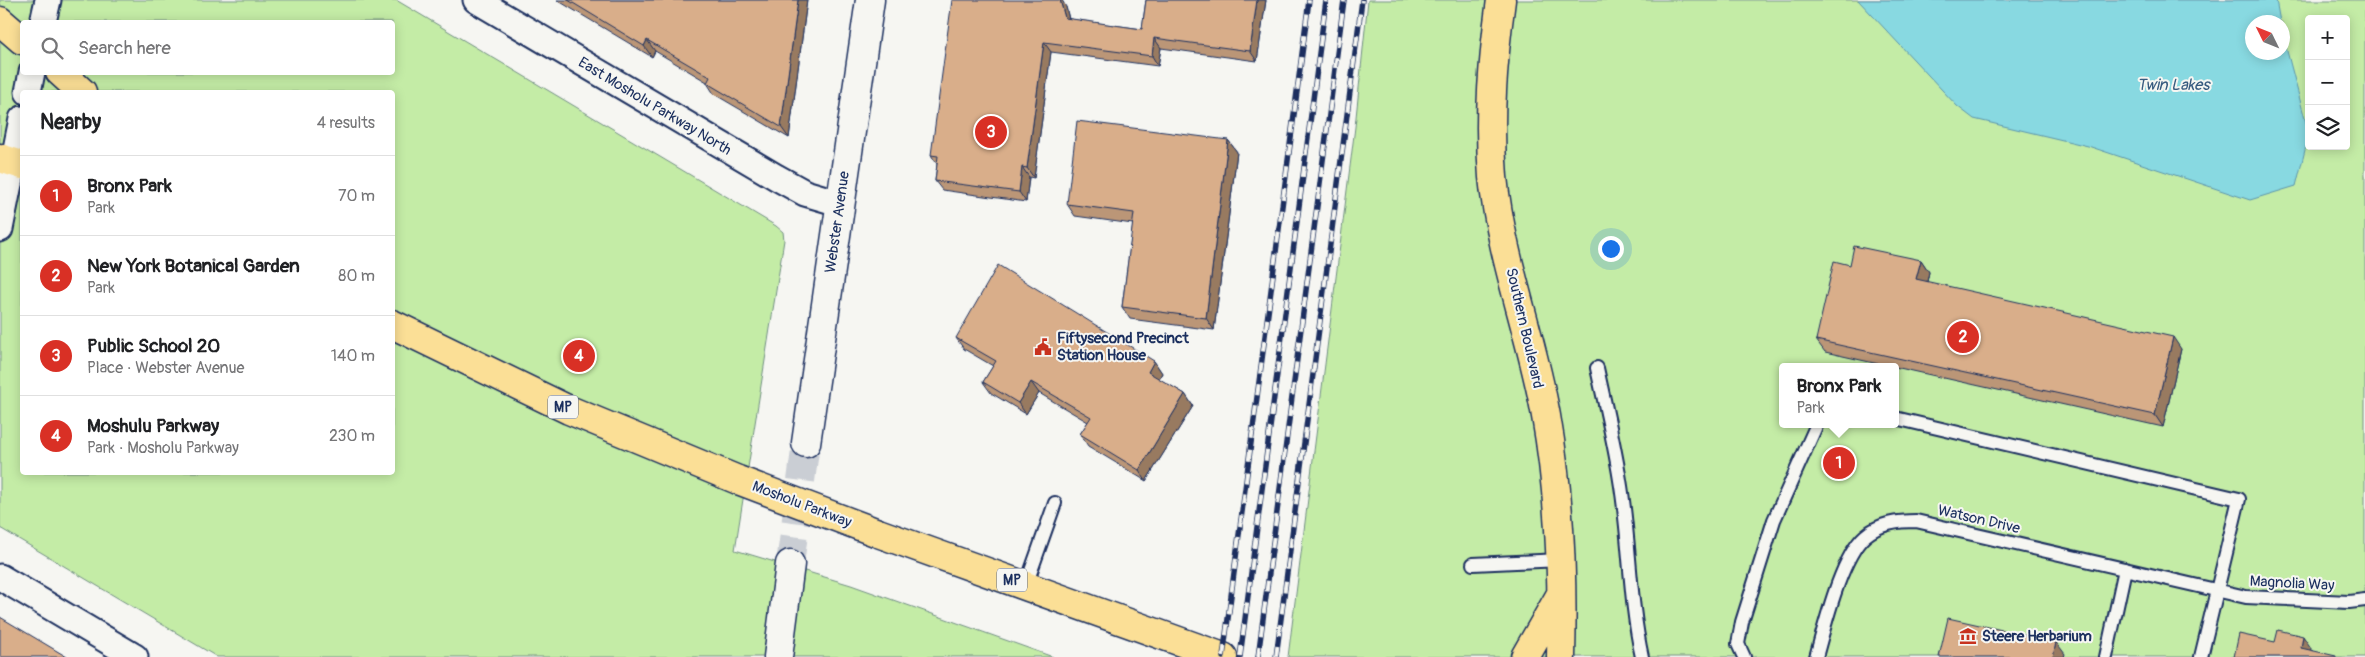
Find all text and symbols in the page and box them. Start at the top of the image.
north arrow [2245,15,2290,60]
map controls [2305,15,2350,150]
button: + [2305,15,2350,60]
search box [20,20,395,75]
icon: search [38,34,66,62]
text: Search here [78,36,171,60]
street label: East Mosholu Parkway North [575,53,735,160]
button: − [2305,60,2350,105]
water label: Twin Lakes [2137,75,2211,95]
button: layers [2305,105,2350,150]
text: Nearby [40,109,101,136]
text: 4 results [317,113,375,133]
pin: 3 [975,113,1007,151]
street label: Webster Avenue [821,169,854,274]
text: Bronx Park [87,174,172,198]
text: 1 [53,186,59,206]
text: 70 m [338,186,375,206]
text: Park [87,198,115,218]
your location [1598,236,1624,262]
text: New York Botanical Garden [87,254,300,278]
text: 2 [52,266,60,286]
text: 80 m [338,266,375,286]
street label: Southern Boulevard [1501,266,1548,390]
text: Park [87,278,115,298]
pin: 2 [1947,318,1979,356]
place label: Fiftysecond Precinct Station House [1057,329,1190,365]
text: Public School 20 [87,334,220,358]
pin: 4 [563,337,595,375]
public building icon: Fiftysecond Precinct Station House [1033,337,1053,357]
text: 3 [52,346,60,366]
text: 140 m [331,346,375,366]
text: Place · Webster Avenue [87,358,244,378]
popup [1779,363,1899,428]
text: Bronx Park [1797,374,1881,398]
road number: MP [548,396,578,418]
text: Park [1797,398,1825,418]
text: Moshulu Parkway [87,414,219,438]
text: 4 [51,426,61,446]
text: 230 m [329,426,375,446]
text: Park · Mosholu Parkway [87,438,239,458]
pin: 1 [1823,444,1855,482]
street label: Mosholu Parkway [749,477,855,532]
street label: Watson Drive [1936,501,2022,538]
road number: MP [997,568,1027,592]
street label: Magnolia Way [2249,572,2335,595]
museum icon: Steere Herbarium [1958,626,1978,646]
place label: Steere Herbarium [1982,627,2092,646]

